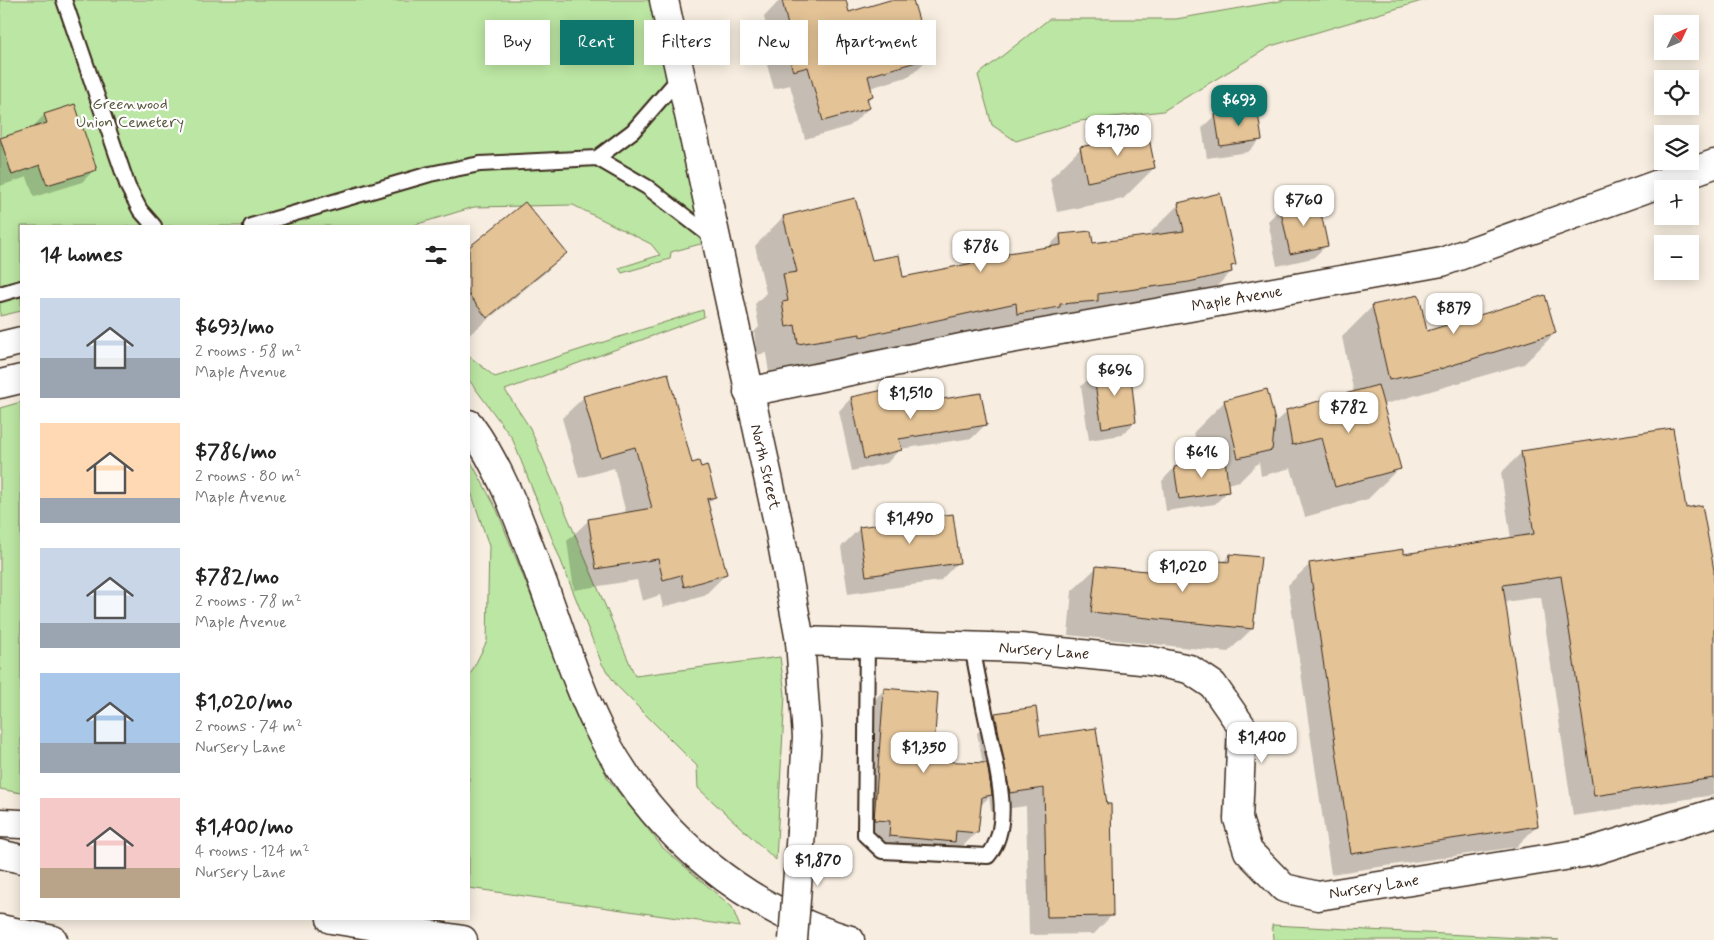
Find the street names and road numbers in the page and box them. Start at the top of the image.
street label: Maple Avenue [1190,281,1284,317]
street label: North Street [745,422,785,512]
street label: Nursery Lane [998,637,1090,665]
street label: Nursery Lane [1328,870,1420,904]

